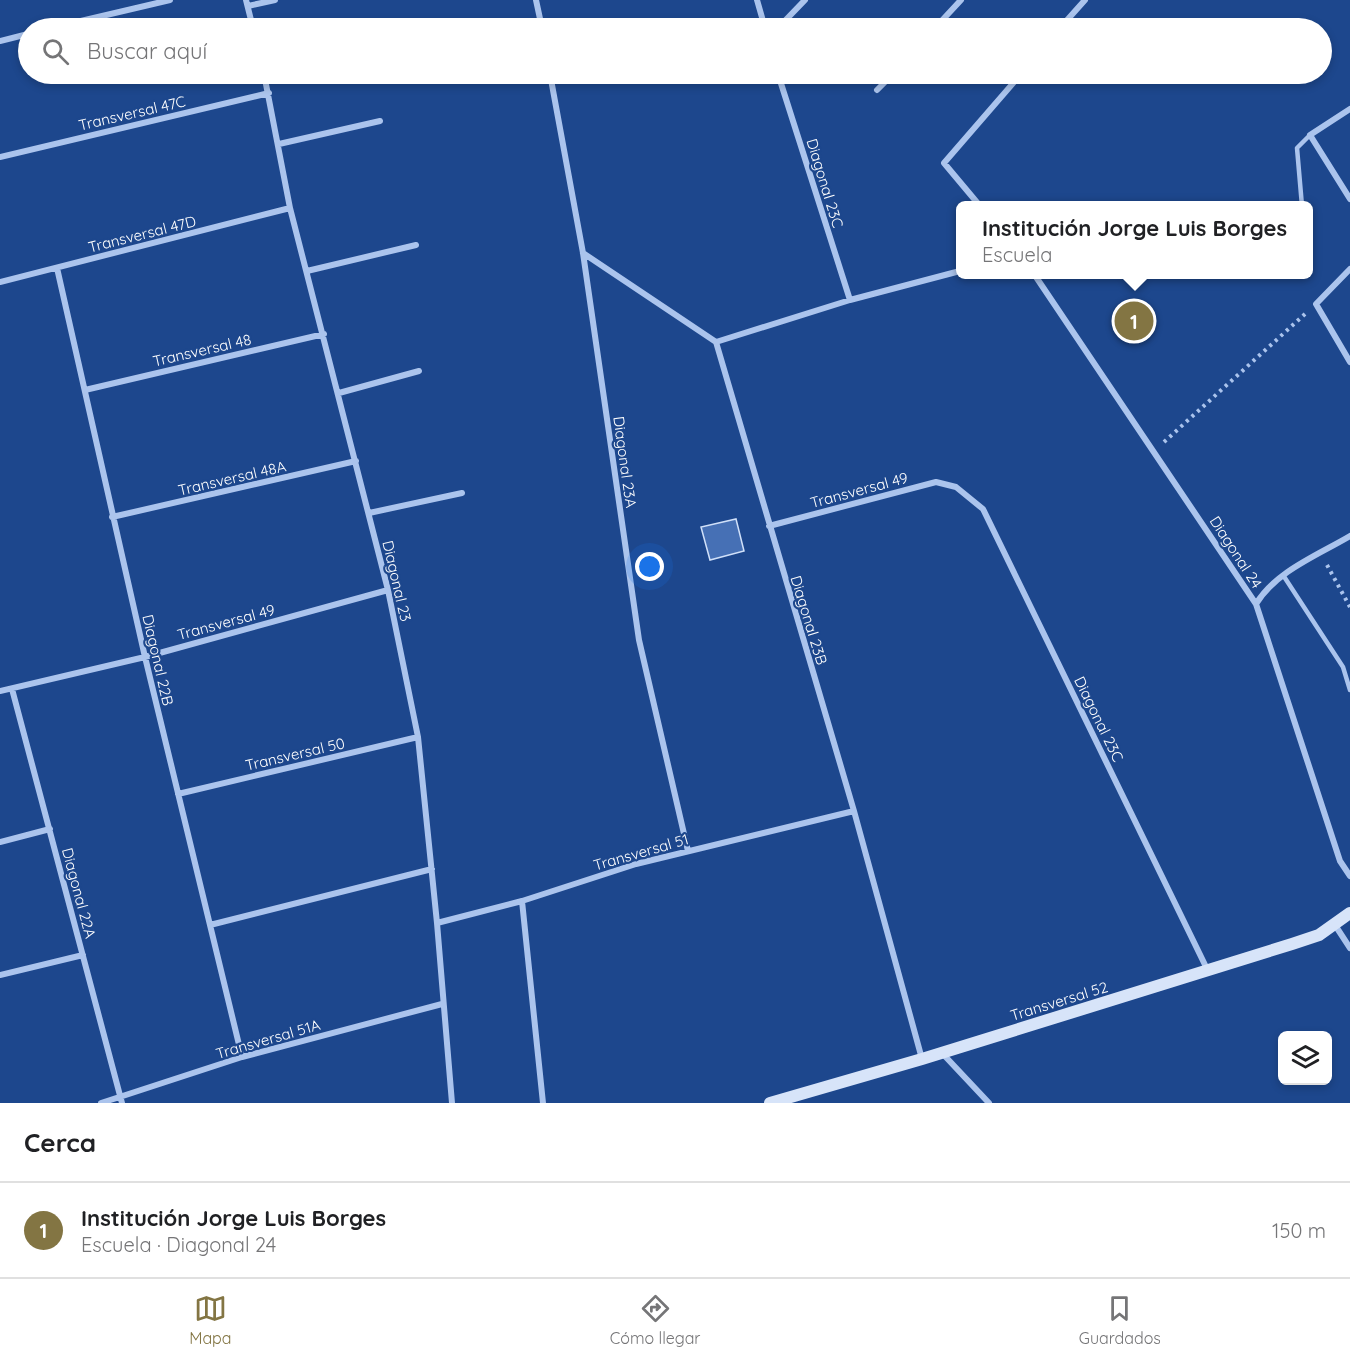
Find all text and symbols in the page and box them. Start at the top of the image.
search box [18,18,1332,84]
icon: search [39,35,72,68]
text: Buscar aquí [87,37,207,65]
street label: Transversal 47C [77,91,187,135]
street label: Diagonal 23C [802,136,848,230]
popup [956,201,1313,279]
street label: Transversal 47D [86,211,198,257]
text: Institución Jorge Luis Borges [982,214,1287,242]
text: Escuela [982,242,1052,267]
pin: 1 [1114,298,1154,344]
street label: Transversal 48 [151,329,253,371]
street label: Diagonal 23A [609,415,641,509]
street label: Transversal 48A [176,456,288,500]
street label: Transversal 49 [808,468,910,512]
street label: Diagonal 24 [1206,512,1266,592]
street label: Diagonal 23 [378,539,416,624]
your location [635,552,664,581]
street label: Diagonal 23B [786,573,832,667]
street label: Transversal 49 [175,600,277,644]
street label: Diagonal 22B [138,613,178,708]
street label: Diagonal 23C [1070,673,1128,765]
street label: Transversal 50 [243,733,347,775]
street label: Transversal 51 [591,829,691,875]
street label: Diagonal 22A [58,846,100,941]
street label: Transversal 52 [1008,977,1110,1025]
street label: Transversal 51A [214,1015,323,1063]
map controls [1278,1031,1332,1085]
button: layers [1278,1031,1332,1085]
text: Cerca [24,1126,96,1159]
text: Institución Jorge Luis Borges [81,1204,386,1232]
text: 1 [40,1218,47,1243]
text: 150 m [1272,1218,1326,1243]
text: Escuela · Diagonal 24 [81,1232,276,1257]
tab: Mapa [189,1292,232,1348]
tab: Cómo llegar [610,1292,701,1348]
tab: Guardados [1079,1292,1161,1348]

